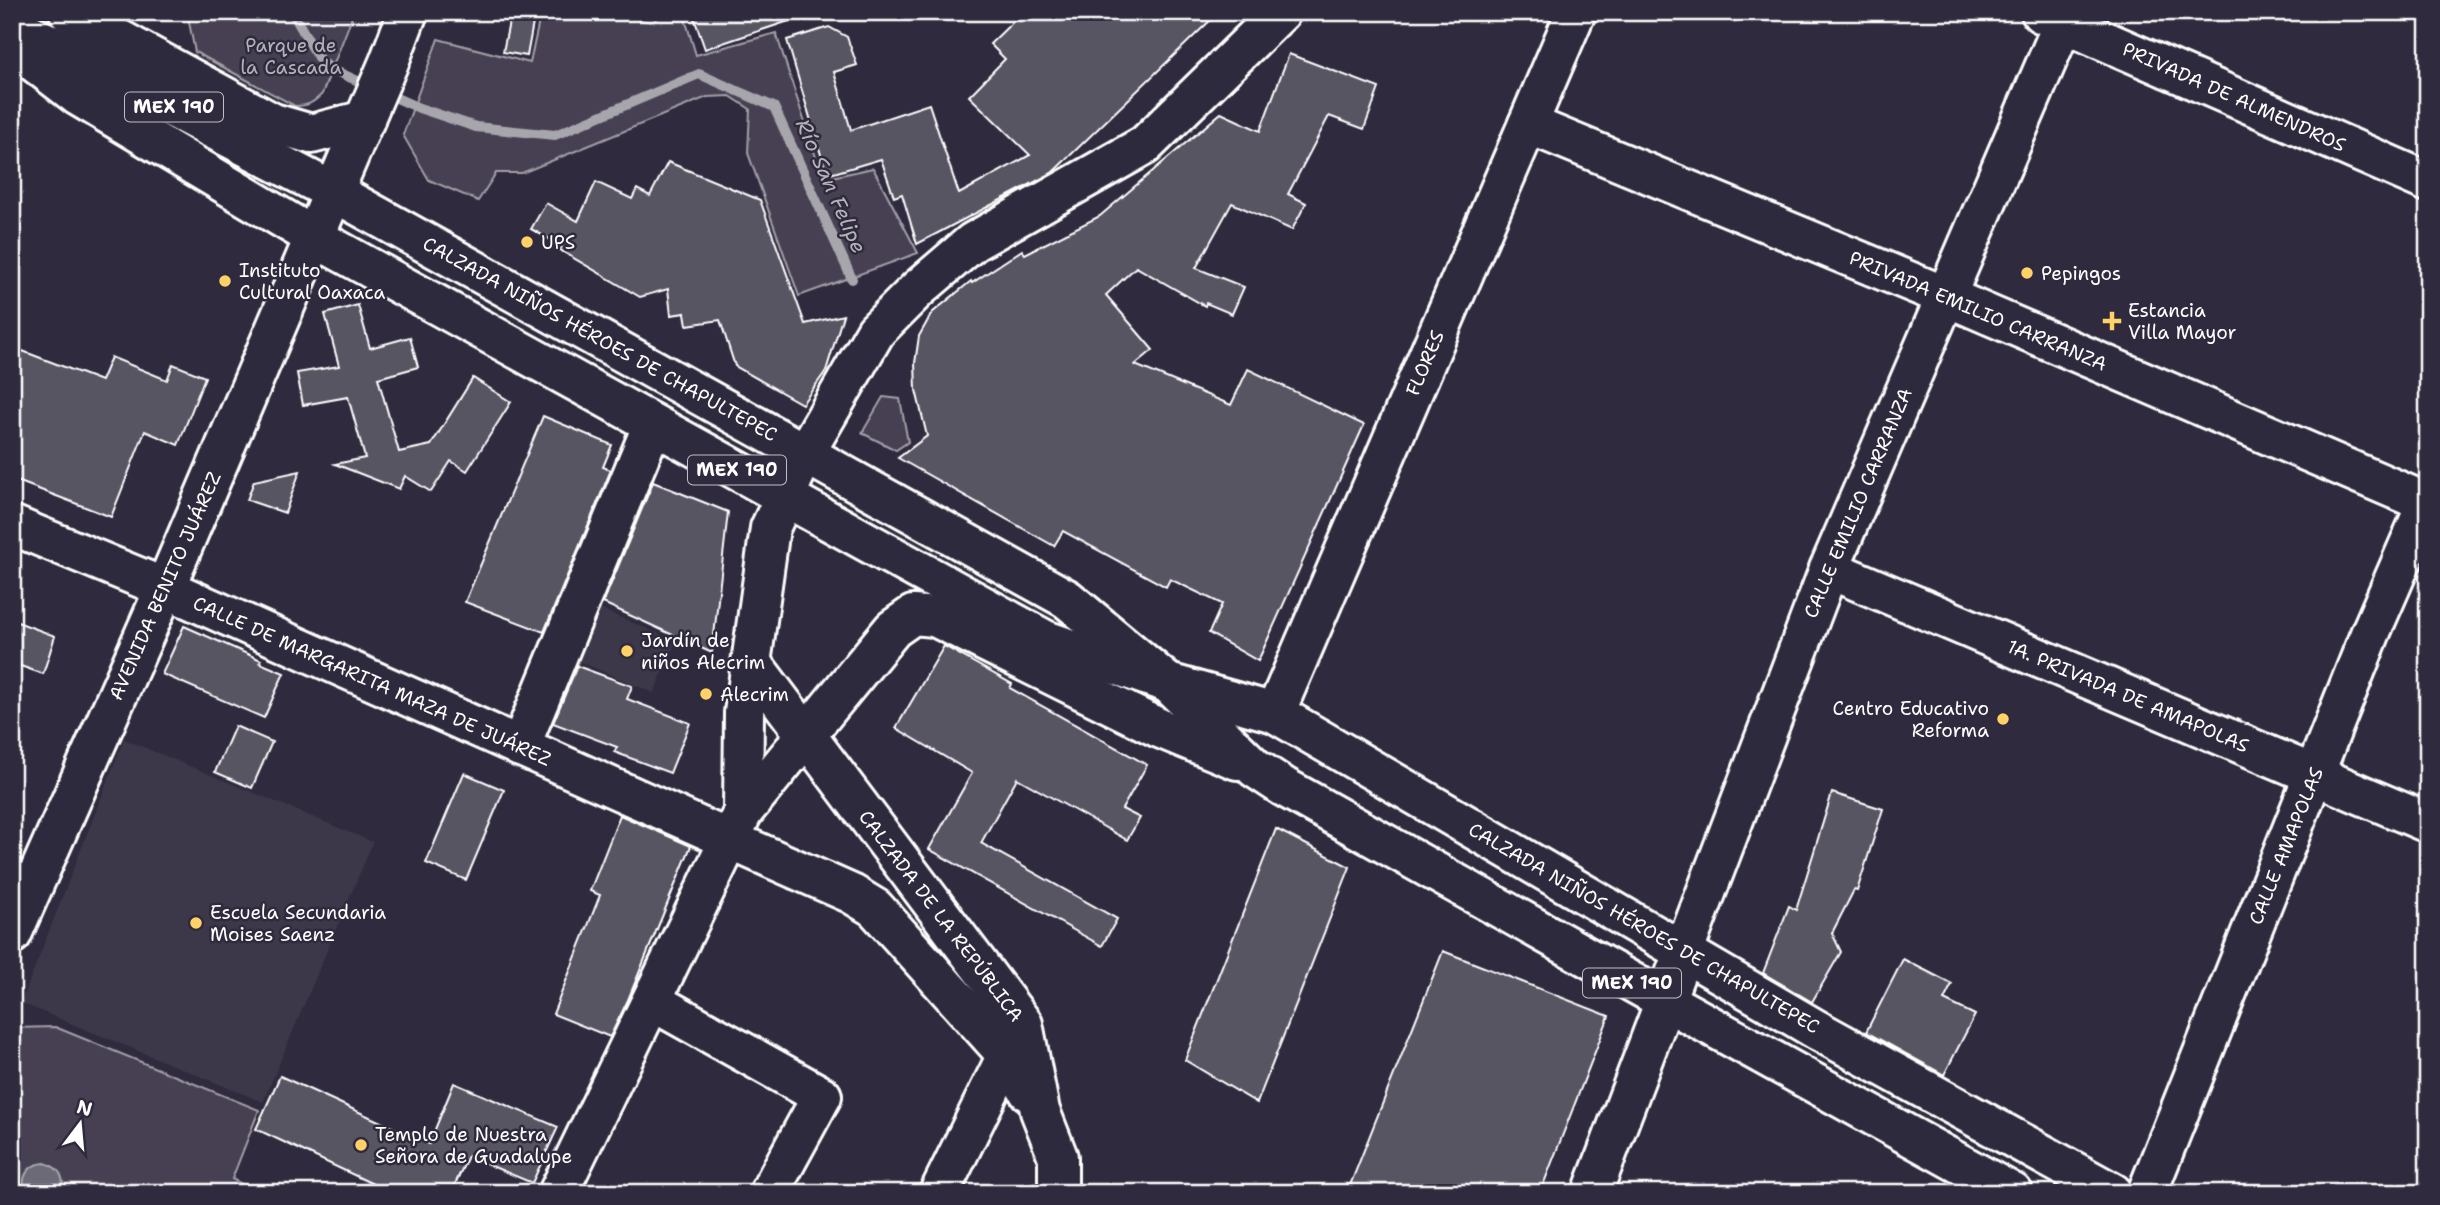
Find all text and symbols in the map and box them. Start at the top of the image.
park label: Parque de la Cascada [241,33,342,80]
street label: PRIVADA DE ALMENDROS [2118,36,2350,158]
road number: MEX 190 [125,92,223,122]
water label: Río San Felipe [789,114,873,258]
street label: CALZADA NIÑOS HÉROES DE CHAPULTEPEC [418,230,782,447]
place label: UPS [541,230,575,255]
marker: UPS [519,234,535,250]
street label: PRIVADA EMILIO CARRANZA [1845,245,2111,377]
place label: Instituto Cultural Oaxaca [239,258,385,305]
place label: Pepingos [2041,261,2121,286]
marker: Pepingos [2019,265,2035,281]
marker: Instituto Cultural Oaxaca [217,273,233,289]
place label: Estancia Villa Mayor [2128,298,2236,345]
marker: Estancia Villa Mayor [2102,311,2122,331]
street label: FLORES [1400,327,1450,399]
street label: CALLE EMILIO CARRANZA [1798,384,1918,622]
road number: MEX 190 [688,456,786,484]
street label: AVENIDA BENITO JUÁREZ [102,467,227,704]
street label: CALLE DE MARGARITA MAZA DE JUÁREZ [189,589,555,772]
place label: Jardín de niños Alecrim [641,628,765,675]
street label: 1A. PRIVADA DE AMAPOLAS [2003,634,2253,758]
marker: Jardín de niños Alecrim [619,643,635,659]
place label: Alecrim [720,682,789,707]
marker: Alecrim [698,686,714,702]
place label: Centro Educativo Reforma [1832,696,1989,743]
marker: Centro Educativo Reforma [1995,711,2011,727]
street label: CALLE AMAPOLAS [2243,764,2329,928]
street label: CALZADA DE LA REPÚBLICA [853,805,1030,1027]
street label: CALZADA NIÑOS HÉROES DE CHAPULTEPEC [1464,816,1825,1039]
place label: Escuela Secundaria Moises Saenz [210,900,386,947]
marker: Escuela Secundaria Moises Saenz [188,915,204,931]
road number: MEX 190 [1583,968,1681,998]
north arrow [46,1090,116,1160]
text: N [74,1094,95,1122]
place label: Templo de Nuestra Señora de Guadalupe [375,1122,572,1169]
marker: Templo de Nuestra Señora de Guadalupe [353,1137,369,1153]

